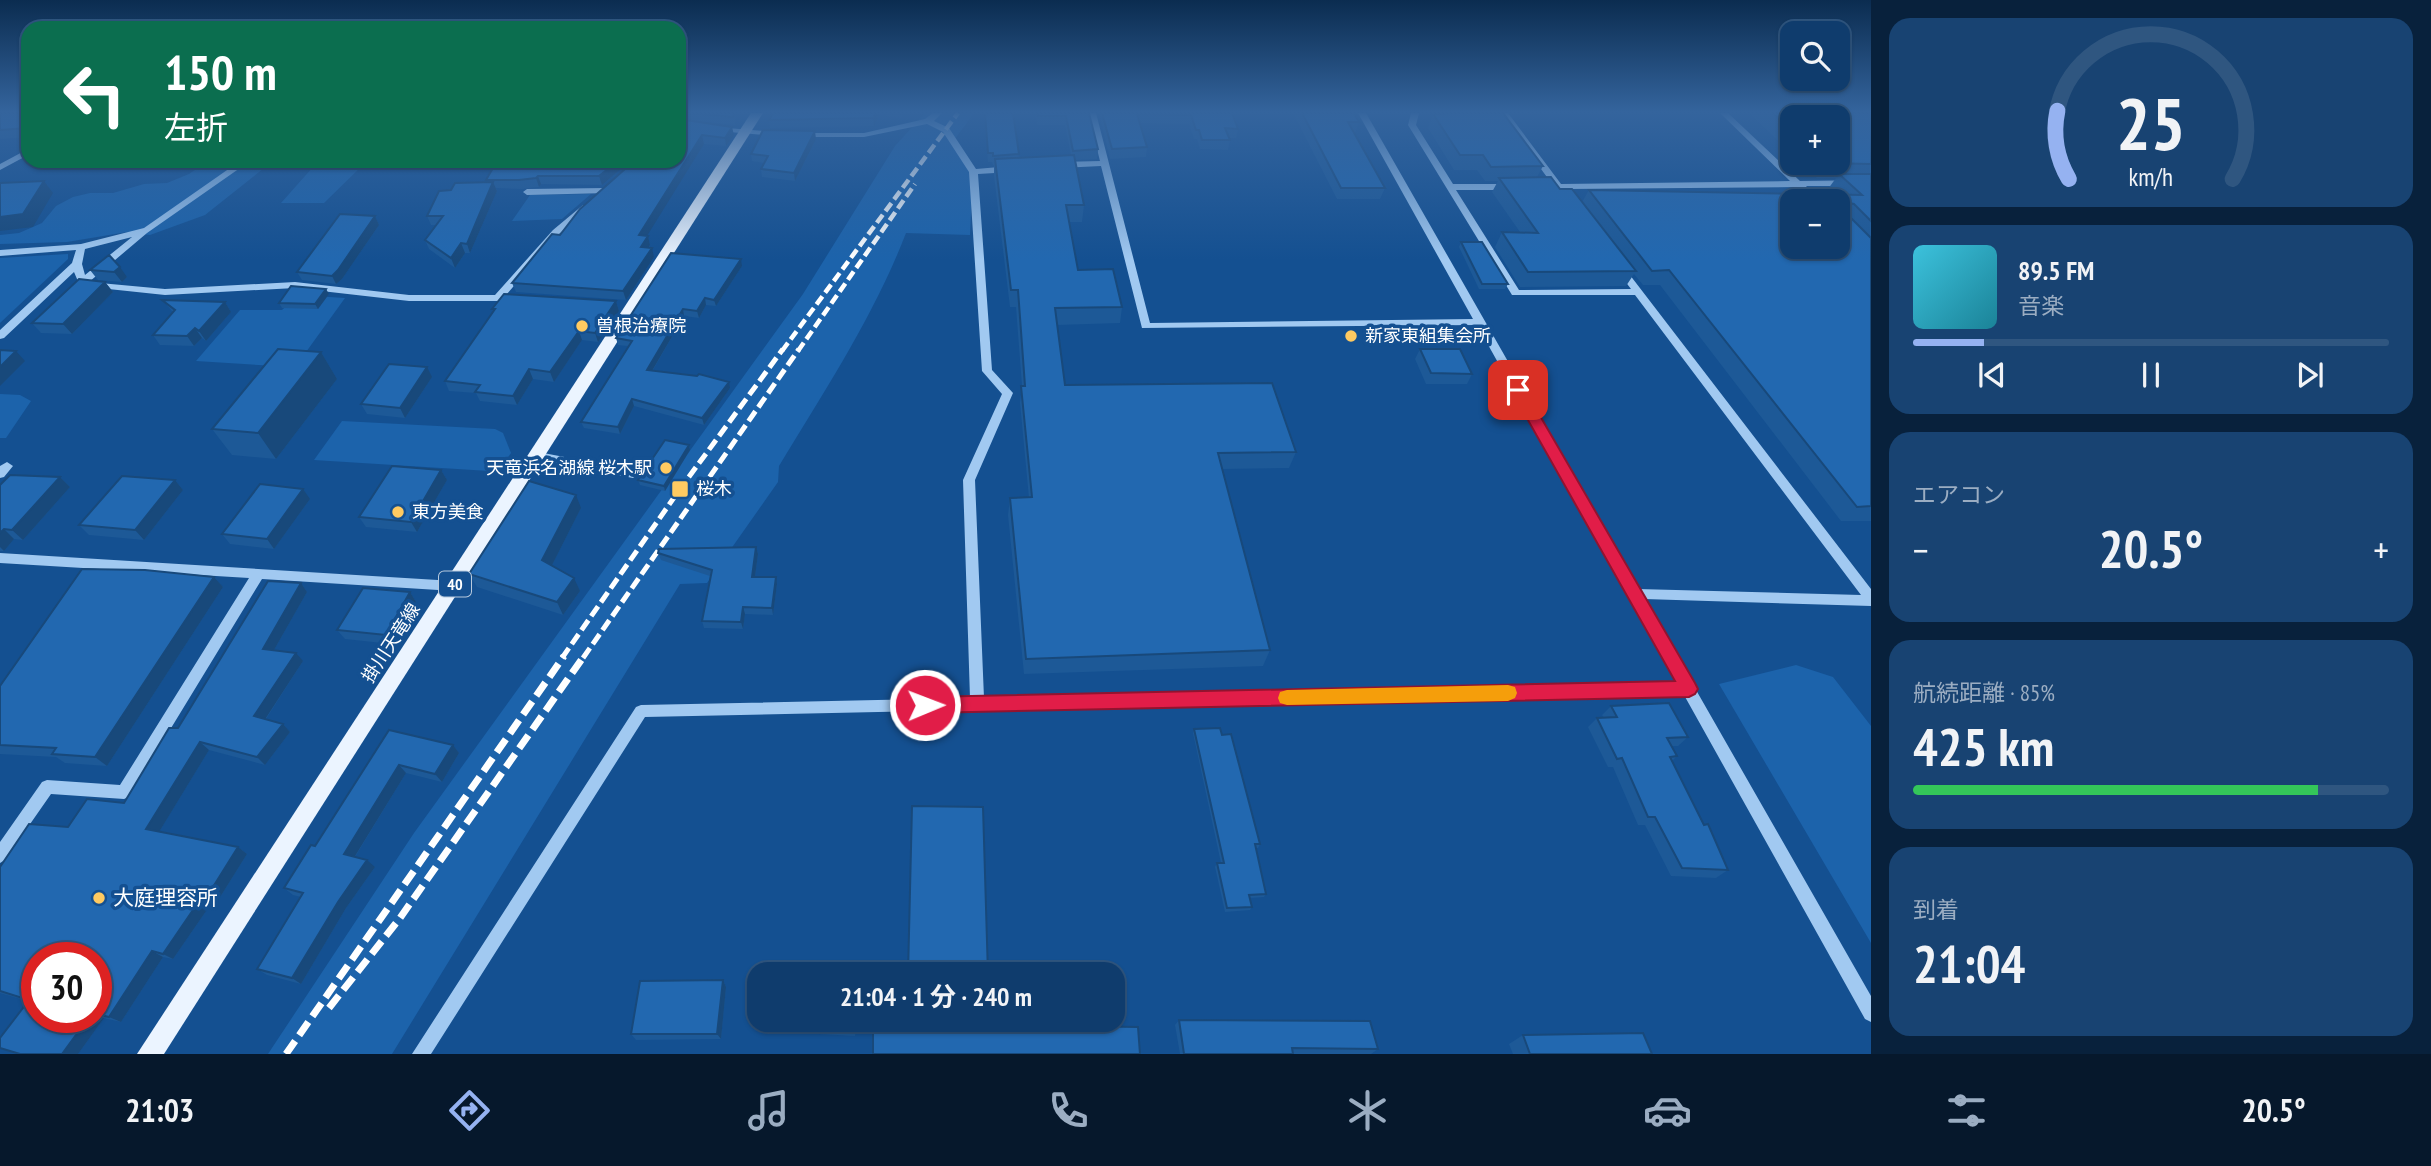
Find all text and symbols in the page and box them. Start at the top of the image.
map controls [1780,21,1850,259]
button: search [1780,21,1850,91]
text: 150 m [164,40,277,104]
icon: left [49,49,140,140]
text: 25 [2116,75,2186,169]
button: + [1780,105,1850,175]
text: 左折 [164,106,228,148]
text: km/h [2129,160,2173,192]
button: − [1780,189,1850,259]
text: 89.5 FM [2018,254,2094,287]
text: 音楽 [2018,291,2064,320]
place label: 曽根治療院 [596,314,686,337]
marker: 曽根治療院 [574,318,590,334]
place label: 新家東組集会所 [1365,324,1491,347]
marker: 新家東組集会所 [1343,328,1359,344]
icon: previous [1973,356,2011,394]
icon: pause [2132,356,2170,394]
icon: next [2291,356,2329,394]
pin [1488,360,1548,420]
icon: arrive [1499,371,1537,409]
place label: 天竜浜名湖線 桜木駅 [486,456,652,479]
marker: 天竜浜名湖線 桜木駅 [658,460,674,476]
place label: 桜木 [696,477,732,500]
marker: 桜木 [670,479,690,499]
text: エアコン [1913,480,2005,509]
place label: 東方美食 [412,500,484,523]
marker: 東方美食 [390,504,406,520]
text: 20.5° [2099,515,2203,582]
text: − [1913,525,1929,574]
text: + [2373,525,2389,574]
road number: 40 [439,572,471,596]
street label: 掛川天竜線 [356,599,425,687]
position arrow [888,668,962,742]
text: 航続距離 · 85% [1913,678,2055,707]
text: 425 km [1913,713,2054,780]
place label: 大庭理容所 [113,884,218,911]
marker: 大庭理容所 [91,890,107,906]
text: 到着 [1913,895,1959,924]
text: 21:04 [1913,930,2025,997]
speed limit sign: 30 [21,942,112,1033]
text: 21:04 · 1 分 · 240 m [840,980,1032,1013]
icon: directions [445,1086,494,1135]
icon: music [744,1086,793,1135]
icon: phone [1044,1086,1093,1135]
icon: climate [1343,1086,1392,1135]
icon: car [1643,1086,1692,1135]
icon: filters [1942,1086,1991,1135]
text: 21:03 [125,1089,194,1131]
text: 20.5° [2241,1089,2306,1131]

